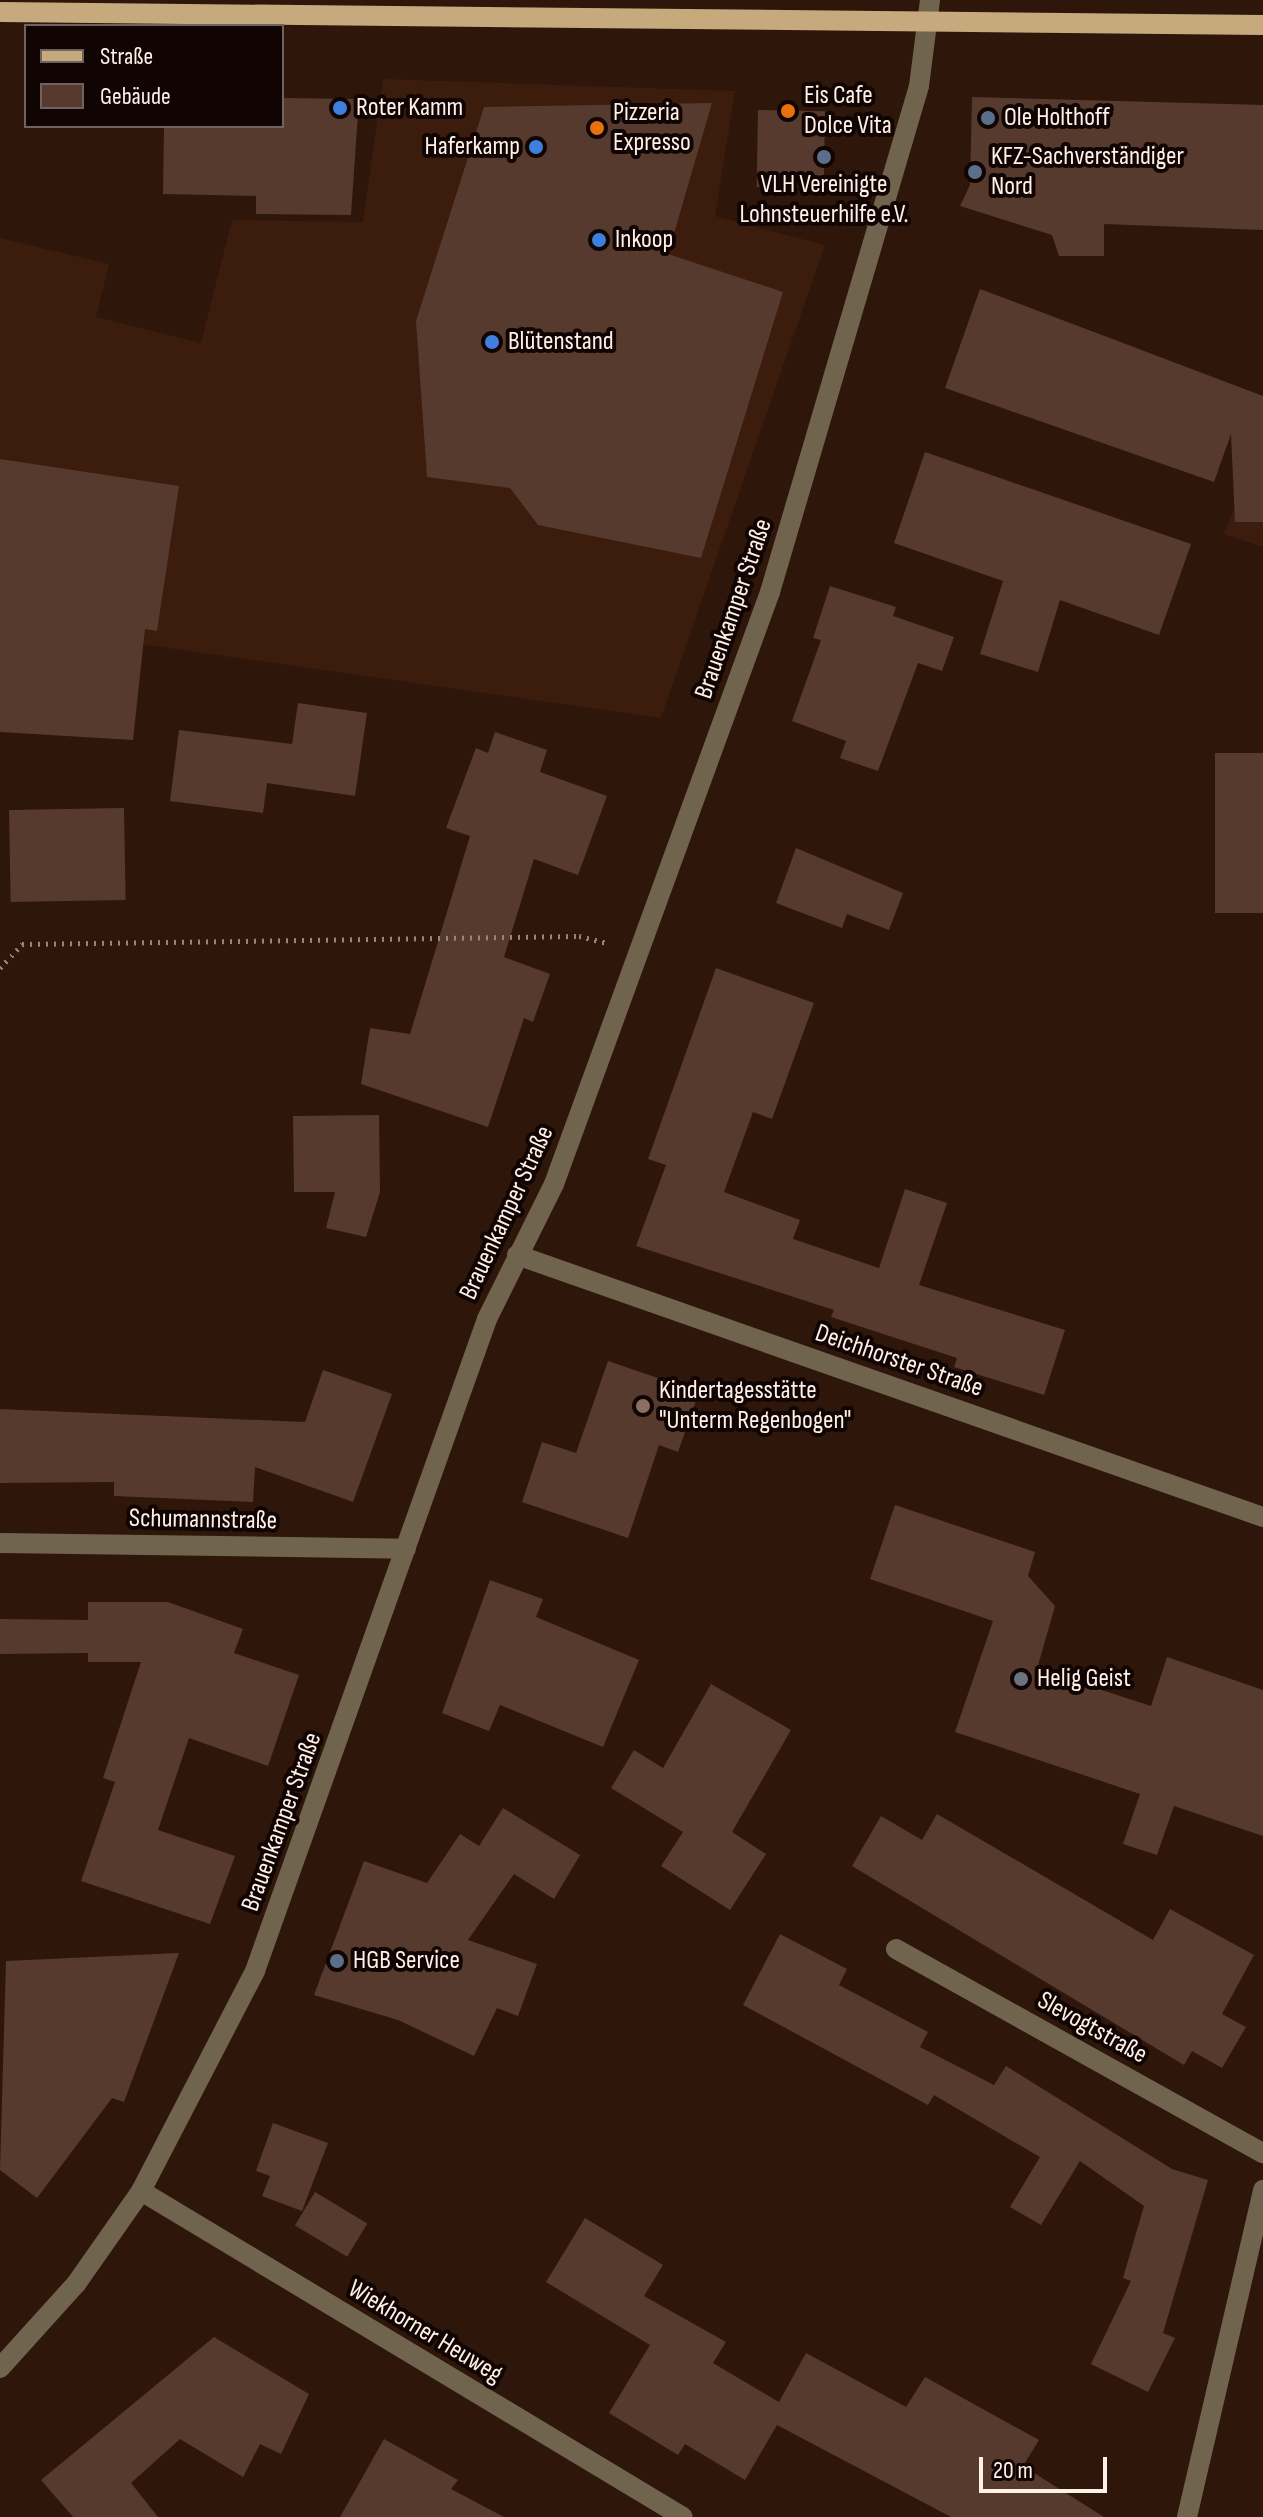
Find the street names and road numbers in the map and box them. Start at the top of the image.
street label: Brauenkamper Straße [689,515,779,703]
street label: Brauenkamper Straße [453,1121,561,1305]
street label: Deichhorster Straße [811,1318,987,1404]
street label: Schumannstraße [129,1503,277,1537]
street label: Brauenkamper Straße [235,1728,329,1916]
street label: Slevogtstraße [1032,1985,1152,2071]
street label: Wiekhorner Heuweg [342,2274,508,2390]

